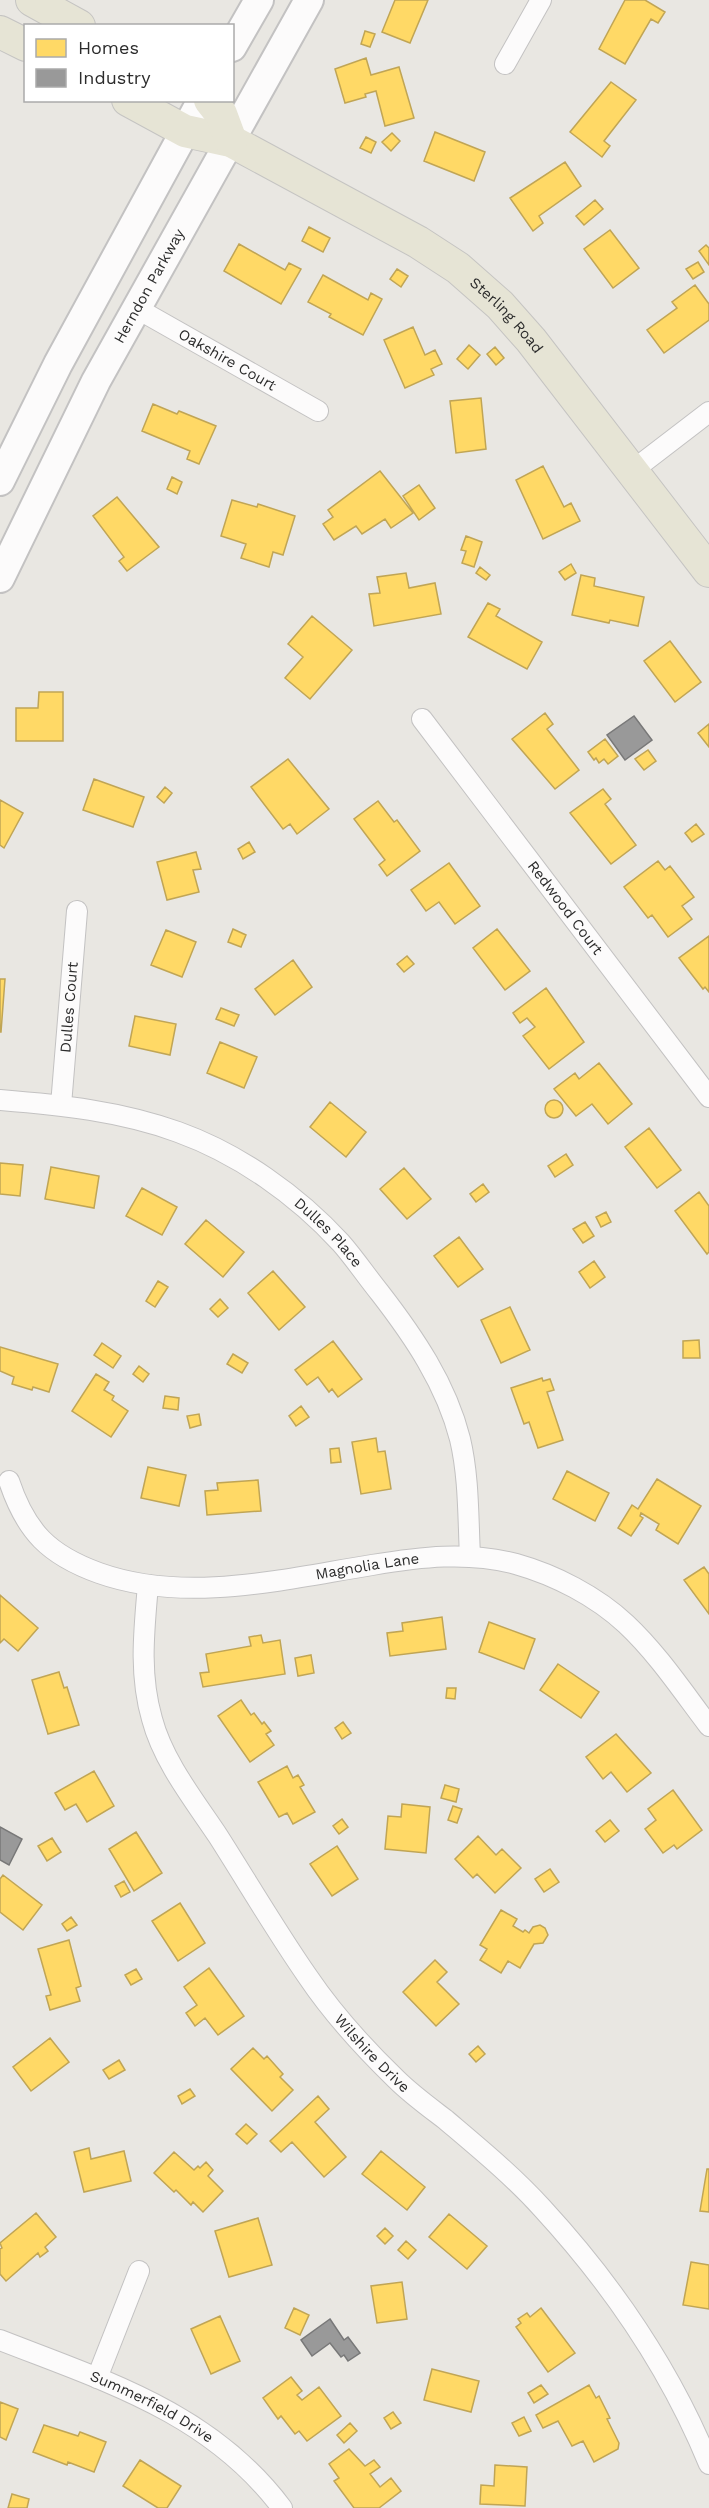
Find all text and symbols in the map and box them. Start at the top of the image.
legend [24,24,234,102]
text: Homes [78,37,139,58]
text: Industry [78,67,151,88]
street label: Herndon Parkway [110,225,188,346]
street label: Sterling Road [466,274,547,357]
street label: Oakshire Court [175,325,280,395]
street label: Redwood Court [524,857,607,959]
street label: Dulles Court [56,960,82,1054]
street label: Dulles Place [291,1194,366,1271]
street label: Magnolia Lane [314,1549,420,1583]
street label: Wilshire Drive [331,2011,413,2096]
street label: Summerfield Drive [87,2367,217,2446]

